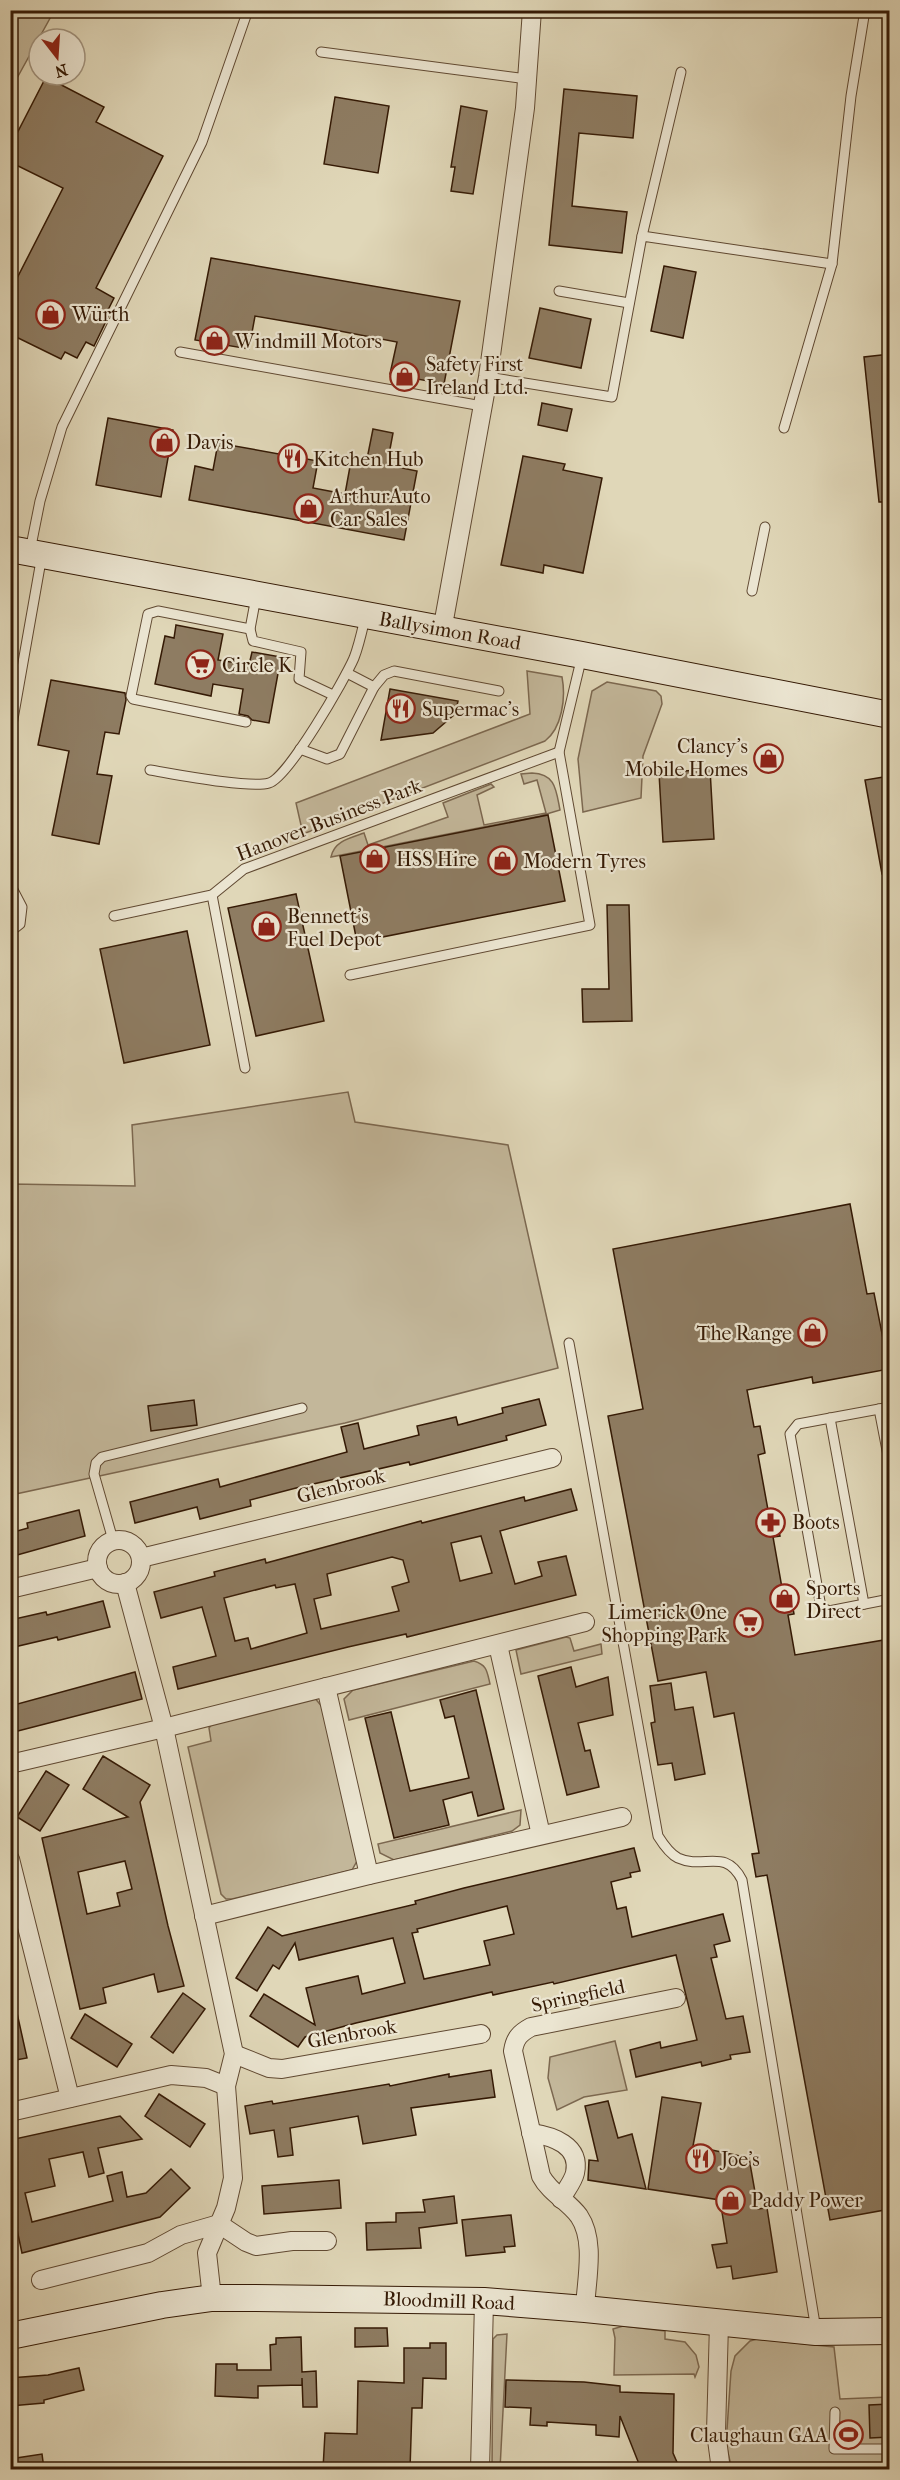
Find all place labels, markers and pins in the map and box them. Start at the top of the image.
shop icon: Würth [35,298,67,330]
place label: Würth [71,303,130,326]
shop icon: Windmill Motors [198,325,230,357]
place label: Windmill Motors [234,330,382,353]
place label: Safety First Ireland Ltd. [426,353,528,399]
shop icon: Safety First Ireland Ltd. [389,360,421,392]
shop icon: Davis [149,426,181,458]
place label: Davis [186,431,233,454]
restaurant icon: Kitchen Hub [276,443,308,475]
place label: Kitchen Hub [313,448,423,471]
place label: ArthurAuto Car Sales [329,485,431,531]
shop icon: ArthurAuto Car Sales [293,492,325,524]
supermarket icon: Circle K [185,649,217,681]
place label: Circle K [222,654,294,677]
restaurant icon: Supermac's [385,693,417,725]
place label: Supermac's [422,698,519,721]
place label: Clancy's Mobile Homes [625,735,748,781]
shop icon: Clancy's Mobile Homes [753,742,785,774]
shop icon: HSS Hire [359,843,391,875]
shop icon: Modern Tyres [486,845,518,877]
place label: HSS Hire [396,848,477,871]
place label: Modern Tyres [523,850,646,873]
place label: Bennett's Fuel Depot [287,905,382,951]
shop icon: Bennett's Fuel Depot [250,911,282,943]
shop icon: The Range [797,1317,829,1349]
place label: The Range [697,1322,792,1345]
pharmacy icon: Boots [755,1506,787,1538]
place label: Boots [792,1511,840,1534]
place label: Sports Direct [806,1577,861,1623]
shop icon: Sports Direct [769,1583,801,1615]
place label: Limerick One Shopping Park [602,1601,728,1647]
supermarket icon: Limerick One Shopping Park [732,1607,764,1639]
restaurant icon: Joe's [684,2143,716,2175]
place label: Joe's [719,2148,760,2171]
shop icon: Paddy Power [714,2184,746,2216]
place label: Paddy Power [751,2189,863,2212]
sports icon: Claughaun GAA [833,2419,865,2451]
place label: Claughaun GAA [690,2424,829,2447]

